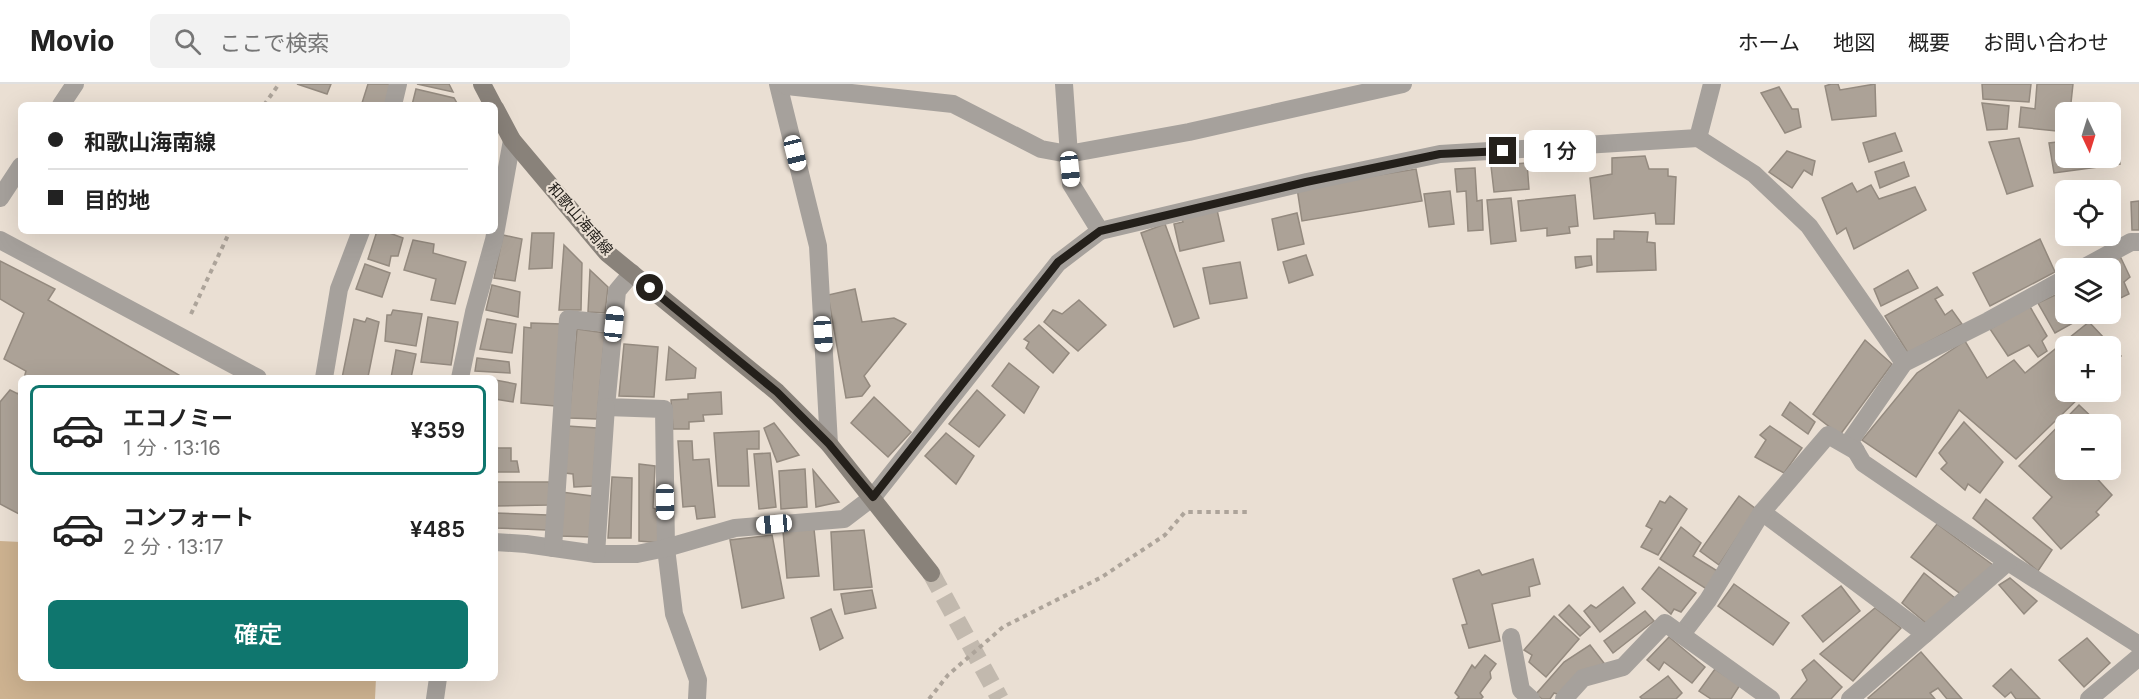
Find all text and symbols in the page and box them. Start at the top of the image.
search box [150,14,570,68]
text: Movio [30,24,114,58]
icon: search [171,25,204,58]
text: ここで検索 [219,30,329,56]
text: ホーム [1738,30,1800,55]
text: 地図 [1833,30,1875,55]
text: 概要 [1908,30,1950,55]
text: お問い合わせ [1983,30,2109,55]
north arrow [2055,102,2121,168]
map controls [2055,102,2121,480]
text: 和歌山海南線 [84,129,216,155]
callout: 1 分 [1524,130,1596,172]
car [782,133,808,173]
route end [1489,137,1516,164]
text: 1 分 [1543,139,1577,163]
car [1059,150,1081,188]
street label: 和歌山海南線 [544,178,617,259]
button: locate [2055,180,2121,246]
text: 目的地 [84,187,150,213]
button: layers [2055,258,2121,324]
route start [636,274,663,301]
car [603,305,625,343]
car [813,315,833,353]
button: + [2055,336,2121,402]
icon: car [51,403,105,457]
text: エコノミー [123,405,233,431]
button: − [2055,414,2121,480]
text: ¥359 [411,417,465,443]
text: 1 分 · 13:16 [123,436,221,460]
car [656,484,674,520]
icon: car [51,502,105,556]
text: コンフォート [123,504,254,530]
car [755,513,793,535]
text: ¥485 [410,516,465,542]
text: 2 分 · 13:17 [123,535,224,559]
button: 確定 [48,600,468,669]

